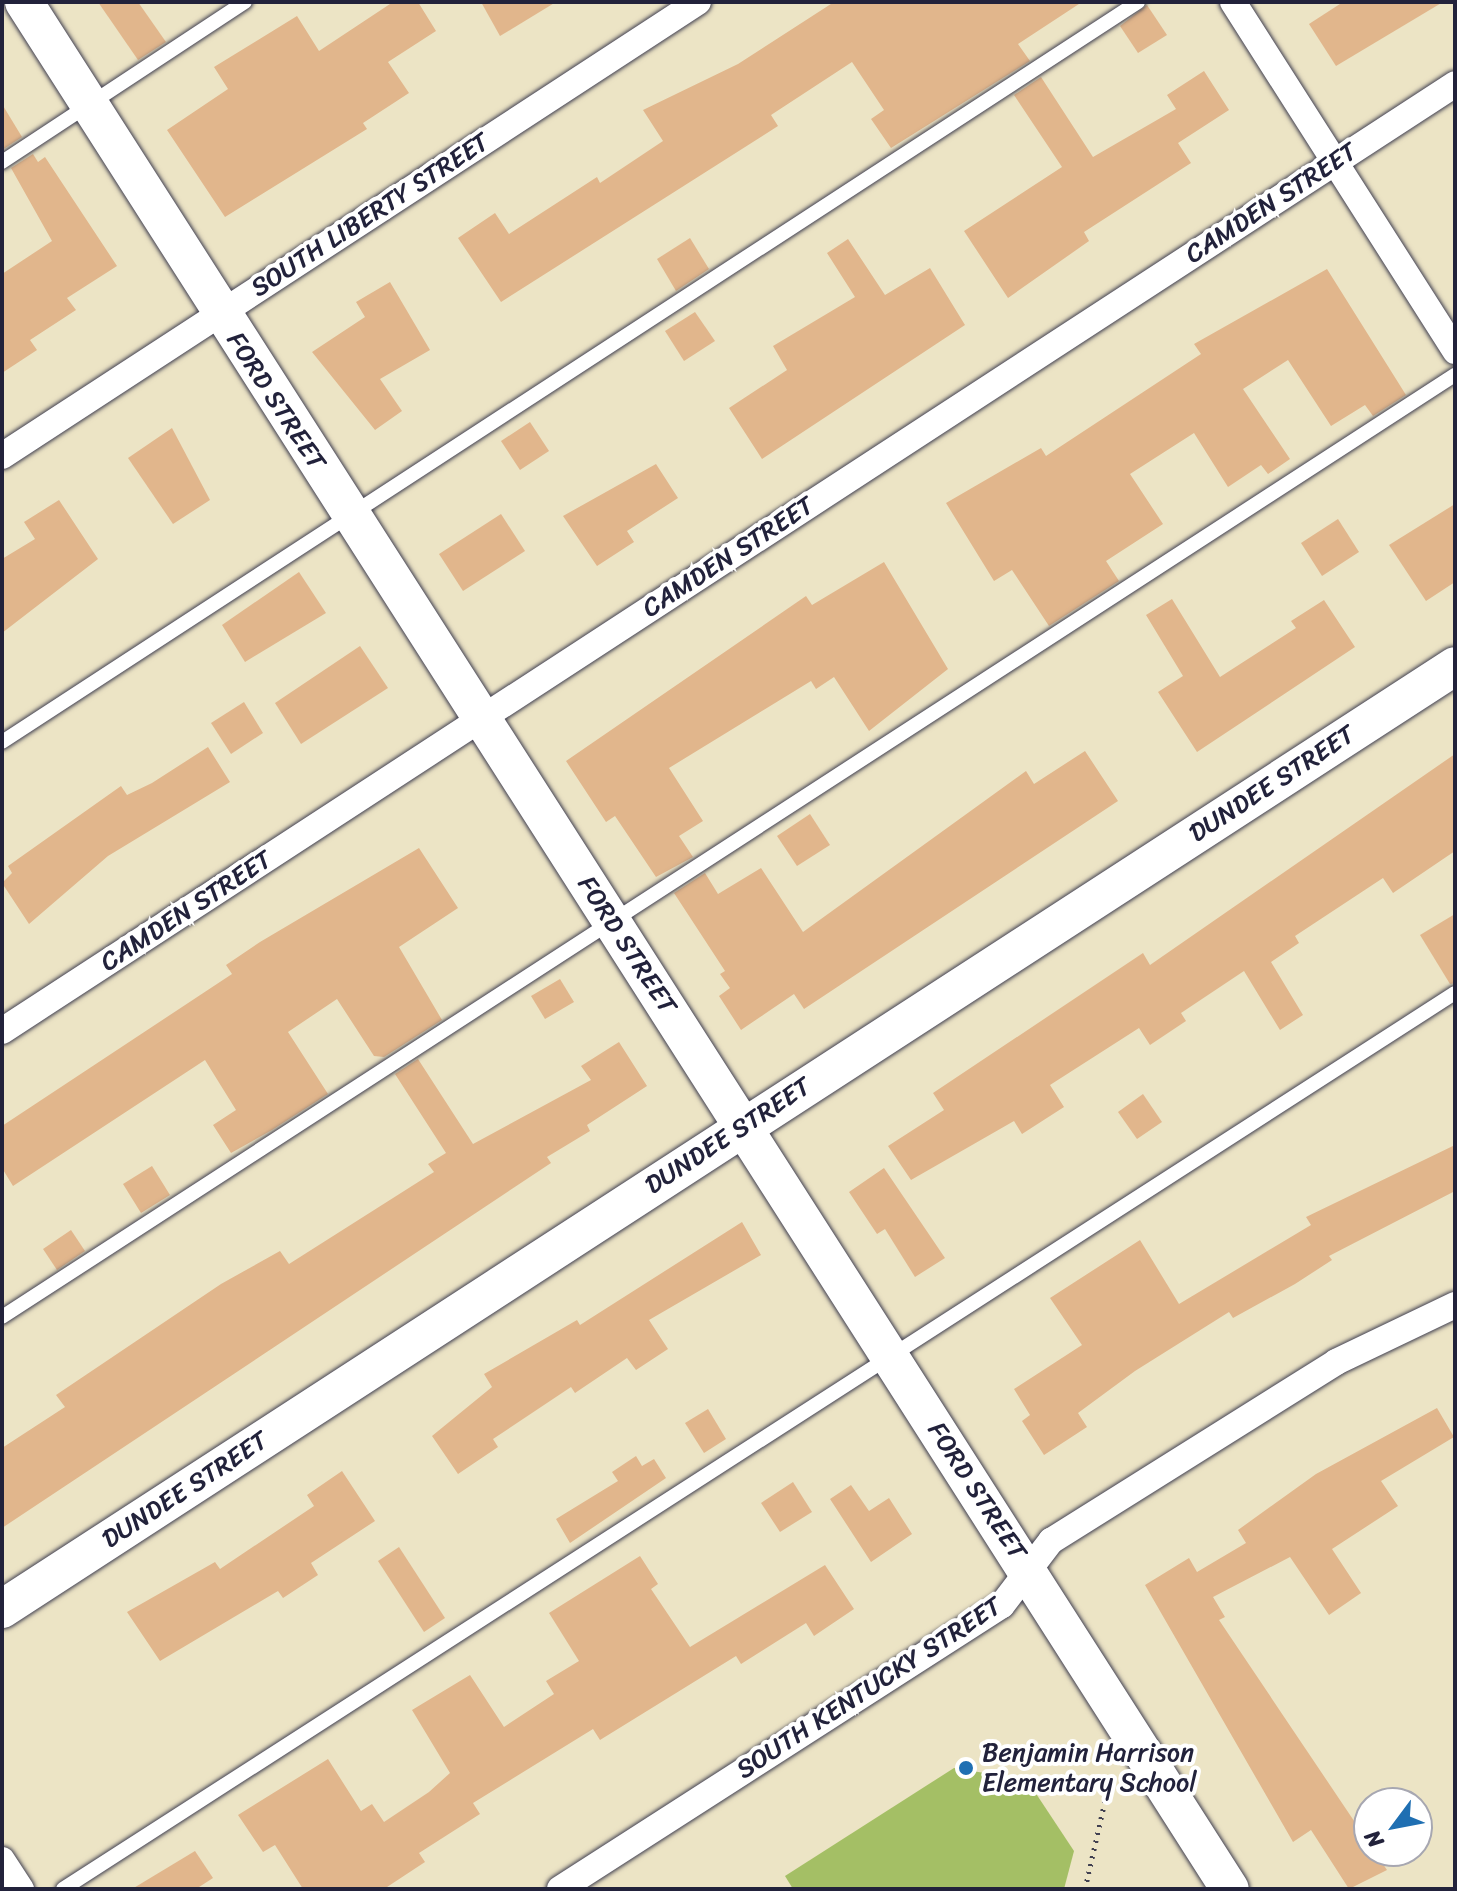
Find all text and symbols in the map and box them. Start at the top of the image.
street label: SOUTH LIBERTY STREET [243,125,497,305]
street label: CAMDEN STREET [1179,136,1363,270]
street label: FORD STREET [220,326,332,476]
street label: CAMDEN STREET [636,490,820,624]
street label: DUNDEE STREET [1183,719,1361,849]
street label: CAMDEN STREET [94,844,278,978]
street label: FORD STREET [571,870,683,1020]
street label: DUNDEE STREET [639,1071,817,1201]
street label: FORD STREET [921,1416,1033,1566]
street label: DUNDEE STREET [96,1425,274,1555]
street label: SOUTH KENTUCKY STREET [731,1591,1007,1785]
place label: Benjamin Harrison Elementary School [982,1737,1197,1798]
marker: Benjamin Harrison Elementary School [957,1759,975,1777]
north arrow [1353,1787,1433,1867]
text: N [1353,1822,1394,1856]

